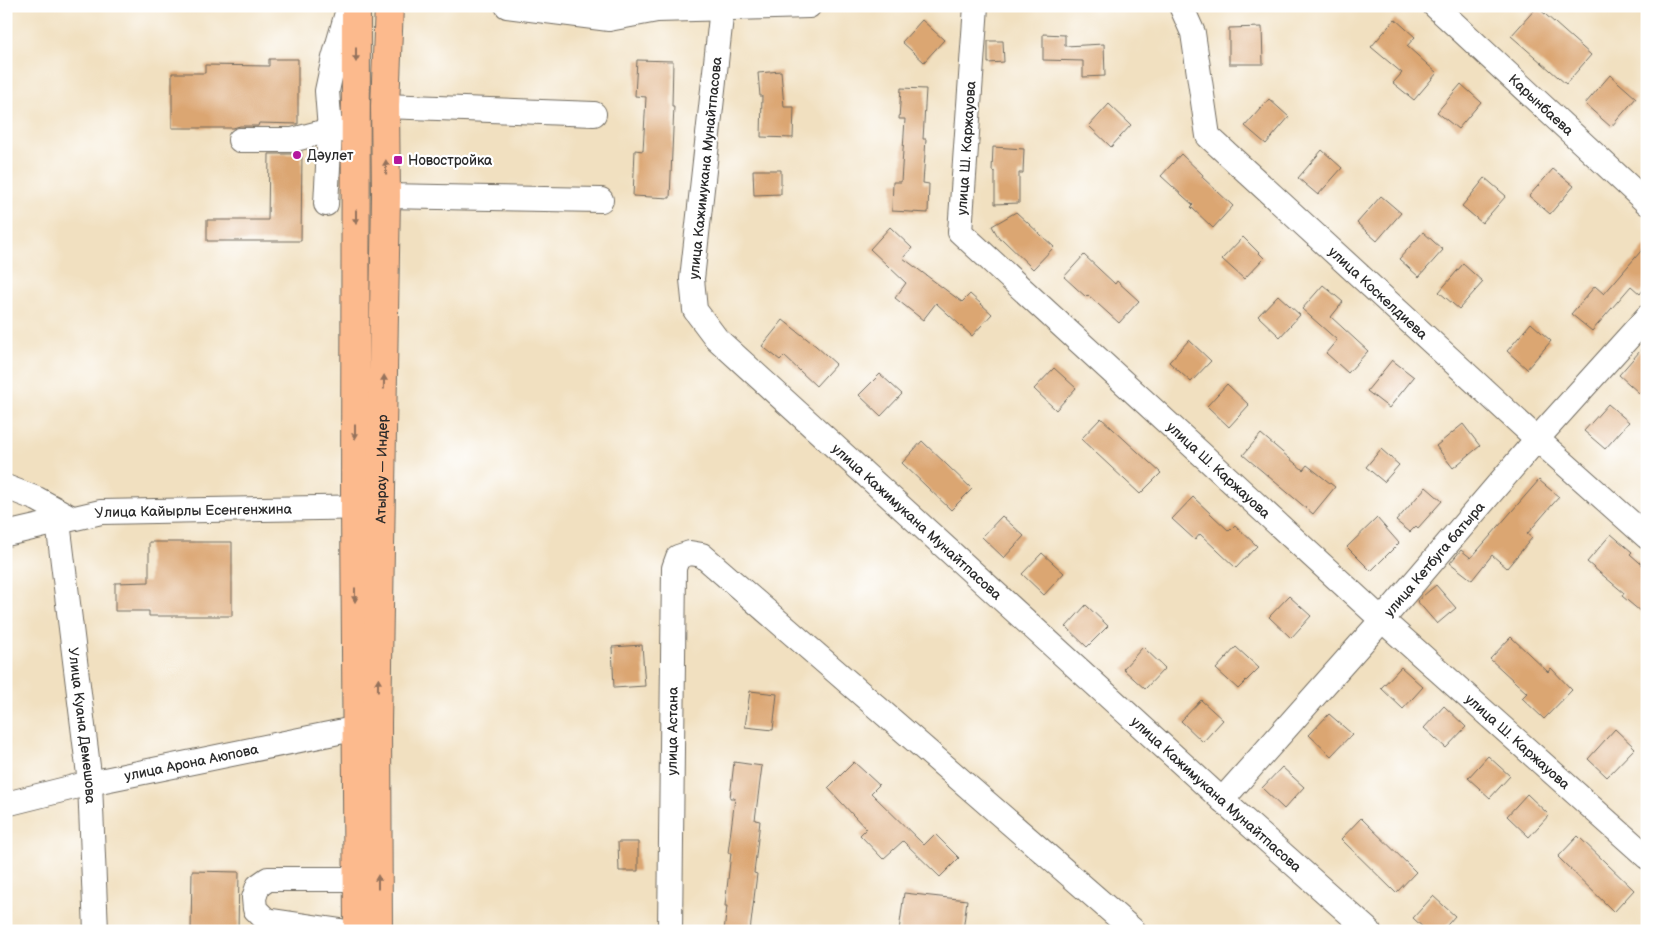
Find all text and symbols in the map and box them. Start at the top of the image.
one-way arrow [352,47,360,63]
street label: улица Кажимукана Мунайтпасова [685,55,726,280]
street label: Карынбаева [1505,71,1577,140]
street label: улица Ш. Каржауова [953,80,980,216]
place label: Дәулет [307,147,354,164]
marker: Дәулет [291,149,303,161]
place label: Новостройка [408,152,493,169]
marker: Новостройка [392,154,404,166]
one-way arrow [382,159,390,175]
one-way arrow [352,210,360,226]
street label: улица Коскелдиева [1325,243,1431,343]
one-way arrow [380,374,388,390]
street label: Атырау — Индер [372,414,391,525]
street label: улица Ш. Каржауова [1163,418,1274,523]
one-way arrow [351,425,359,441]
street label: улица Кажимукана Мунайтпасова [828,440,1006,604]
street label: улица Кетбуга батыра [1381,498,1489,620]
street label: Улица Кайырлы Есенгенжина [93,500,293,522]
one-way arrow [351,587,359,603]
street label: Улица Куана Демешова [64,646,99,805]
one-way arrow [374,676,382,692]
street label: улица Астана [664,686,682,775]
street label: улица Ш. Каржауова [1462,691,1574,794]
street label: улица Кажимукана Мунайтпасова [1127,713,1305,876]
street label: улица Арона Аюпова [123,741,261,785]
one-way arrow [374,874,382,890]

